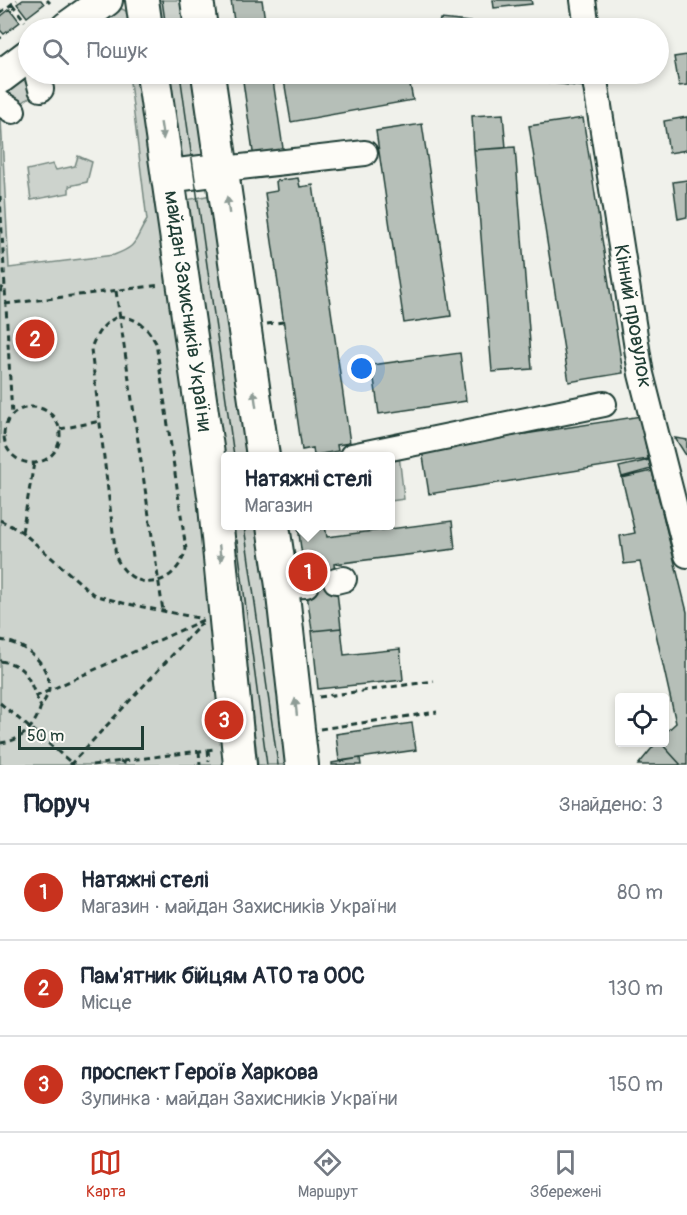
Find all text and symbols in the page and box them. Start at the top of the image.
search box [18,18,669,84]
icon: search [39,35,72,68]
text: Пошук [87,37,148,65]
one-way arrow [158,122,167,141]
street label: майдан Захисників України [158,189,218,433]
one-way arrow [224,196,233,215]
street label: Кінний провулок [607,242,659,390]
pin: 2 [15,316,54,362]
your location [347,354,376,383]
one-way arrow [250,389,259,408]
popup [221,452,395,530]
text: Натяжні стелі [244,465,372,493]
text: Магазин [244,493,313,518]
one-way arrow [215,544,225,563]
pin: 1 [288,550,328,594]
map controls [615,693,669,747]
button: locate [615,693,669,747]
one-way arrow [291,697,301,716]
pin: 3 [204,698,244,742]
scale bar [18,723,144,750]
text: 50 m [27,726,64,746]
text: Поруч [24,788,90,820]
text: Знайдено: 3 [559,792,663,817]
text: Натяжні стелі [81,866,208,894]
text: 1 [40,880,47,905]
text: 80 m [617,880,663,905]
text: Магазин · майдан Захисників України [81,894,396,919]
text: Пам'ятник бійцям АТО та ООС [81,962,365,990]
text: 2 [38,976,49,1001]
text: 130 m [608,976,663,1001]
text: Місце [81,990,132,1015]
text: проспект Героїв Харкова [81,1058,318,1086]
text: 3 [38,1072,49,1097]
text: 150 m [609,1072,663,1097]
text: Зупинка · майдан Захисників України [81,1086,397,1111]
tab: Карта [86,1146,126,1202]
tab: Маршрут [298,1146,358,1202]
tab: Збережені [530,1146,601,1202]

